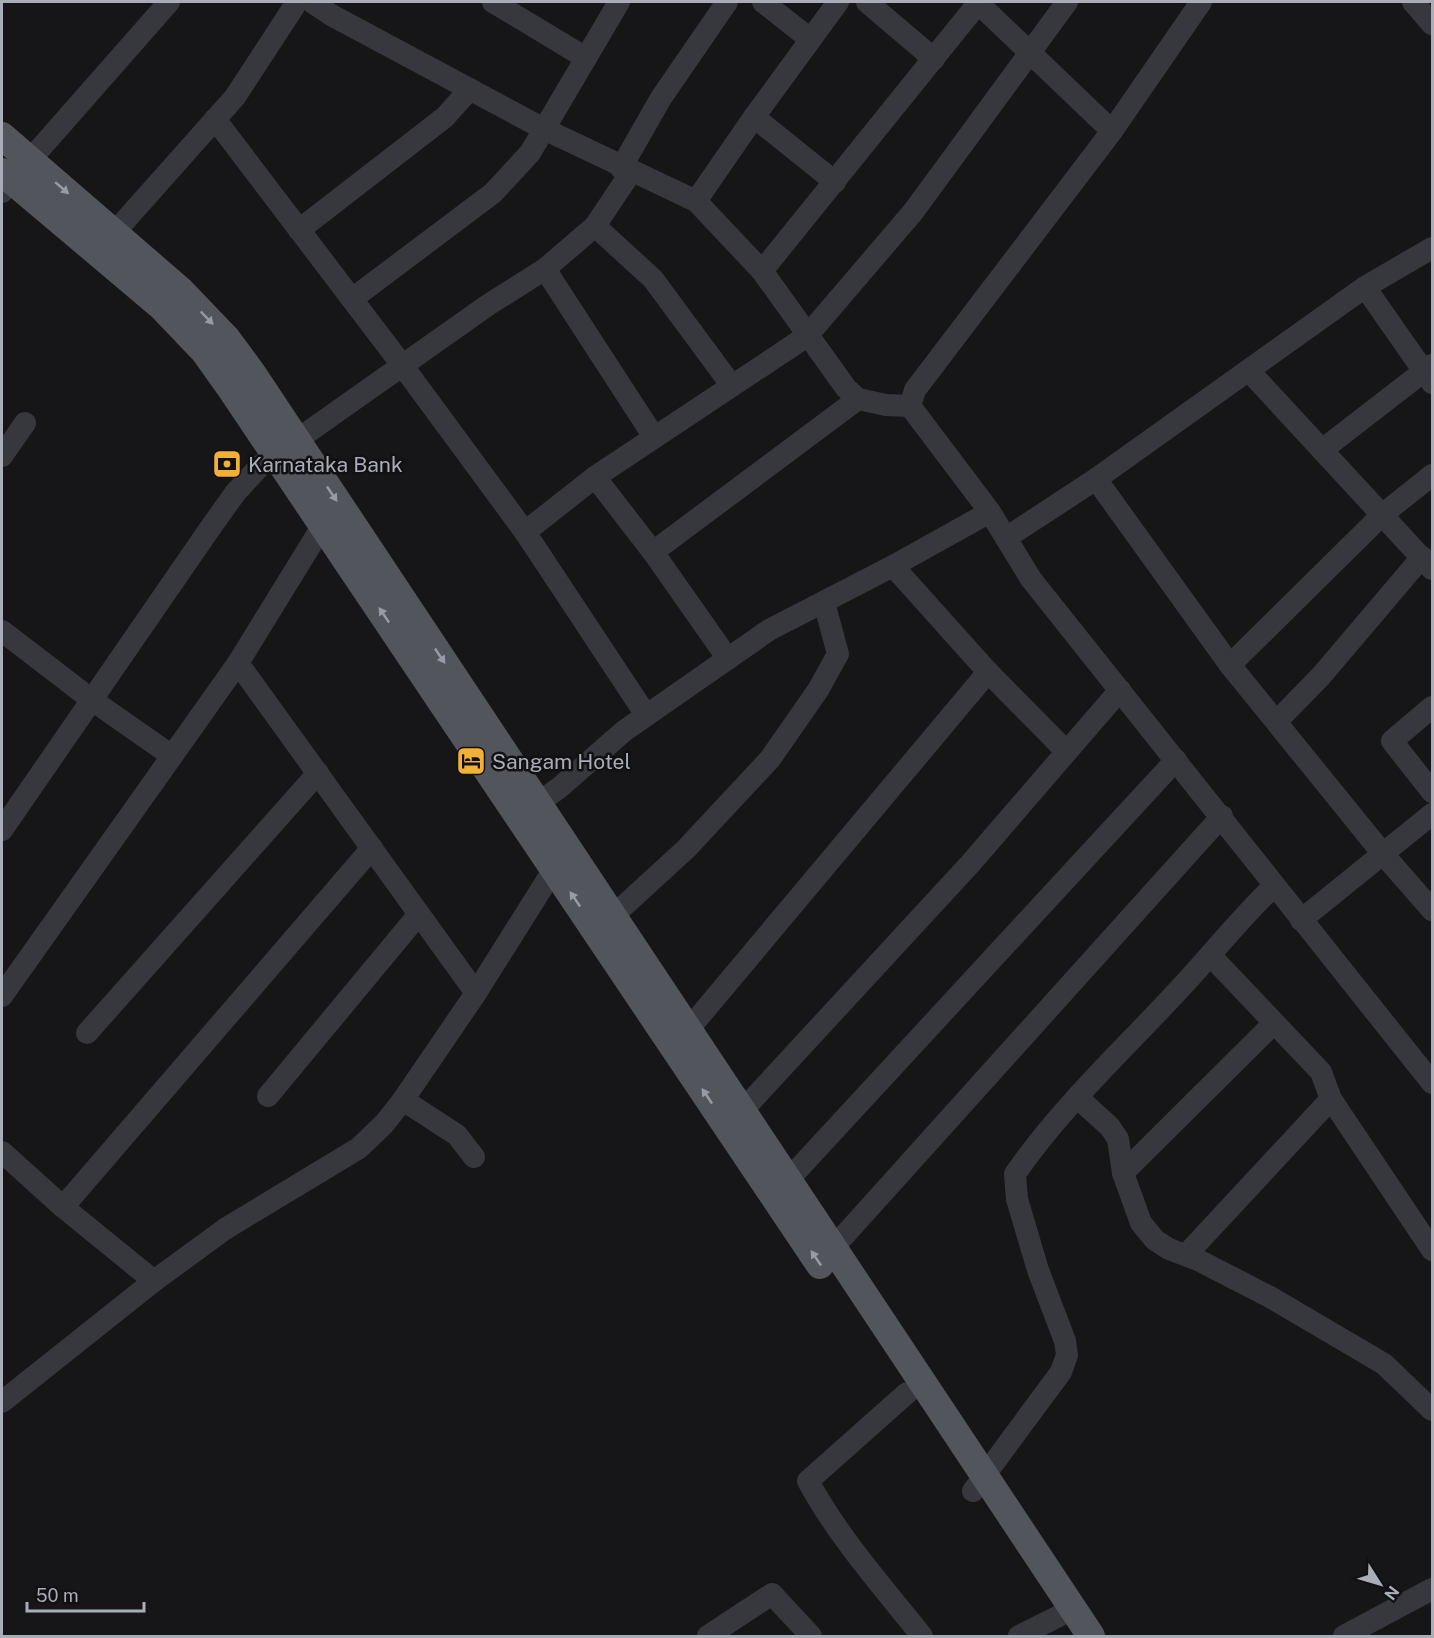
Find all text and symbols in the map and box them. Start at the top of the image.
one-way arrow [54,181,69,194]
one-way arrow [200,310,213,325]
bank icon: Karnataka Bank [211,448,243,480]
place label: Karnataka Bank [248,452,403,477]
one-way arrow [326,485,338,501]
one-way arrow [378,608,390,624]
one-way arrow [434,648,445,664]
hotel icon: Sangam Hotel [455,745,487,777]
place label: Sangam Hotel [492,749,631,774]
one-way arrow [569,891,580,908]
one-way arrow [702,1088,713,1104]
one-way arrow [811,1250,822,1266]
north arrow [1350,1554,1410,1614]
scale bar [27,1575,144,1613]
text: N [1380,1582,1403,1603]
text: 50 m [36,1585,79,1606]

